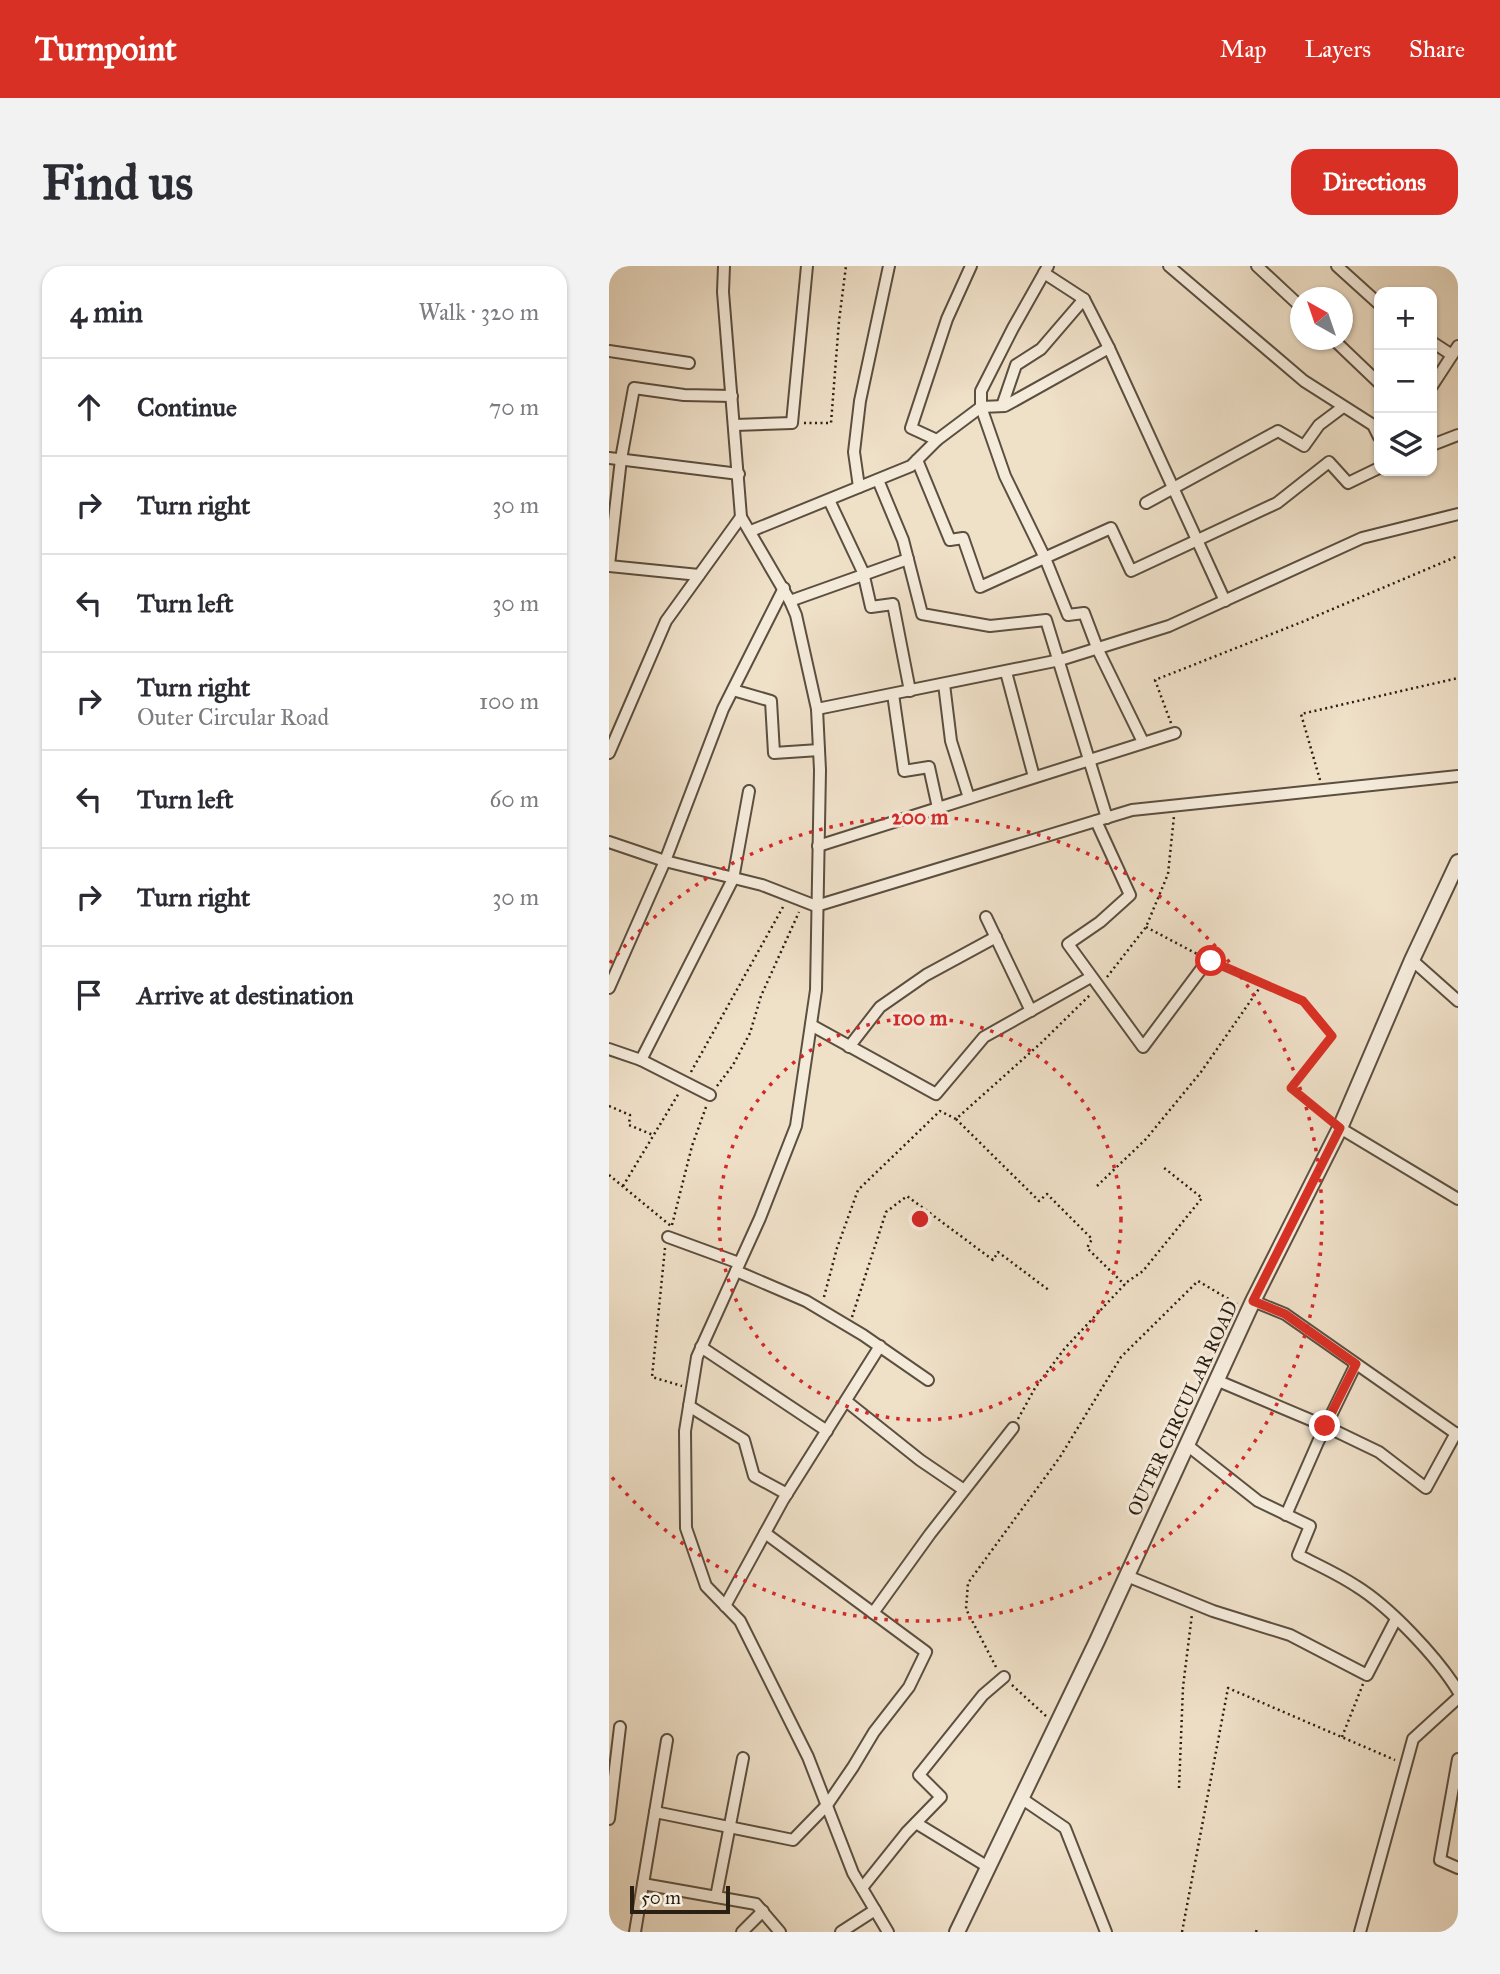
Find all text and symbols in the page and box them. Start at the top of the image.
text: Turnpoint [35,29,177,69]
text: Map [1220,34,1267,64]
text: Layers [1305,34,1371,64]
text: Share [1409,34,1465,64]
button: Directions [1291,149,1458,215]
text: Find us [42,153,193,212]
north arrow [1290,287,1353,350]
map controls [1374,287,1437,476]
button: + [1374,287,1437,350]
text: 4 min [70,294,143,330]
text: Walk · 320 m [419,298,539,326]
button: − [1374,350,1437,413]
icon: ahead [70,388,108,426]
text: Continue [137,391,237,423]
text: 70 m [489,393,539,421]
button: layers [1374,413,1437,476]
icon: right [70,486,108,524]
text: Turn right [137,489,250,521]
text: 30 m [492,491,539,519]
icon: left [70,584,108,622]
text: Turn left [137,587,233,619]
text: 30 m [492,589,539,617]
text: Turn right [137,671,250,703]
icon: right [70,682,108,720]
text: 100 m [479,687,539,715]
text: Outer Circular Road [137,703,329,731]
icon: left [70,780,108,818]
text: Turn left [137,783,233,815]
text: 60 m [490,785,539,813]
text: 200 m [892,804,949,830]
icon: right [70,878,108,916]
text: Turn right [137,881,250,913]
text: 30 m [492,883,539,911]
route start [1195,945,1226,976]
icon: arrive [70,976,108,1014]
text: Arrive at destination [137,979,354,1011]
text: 100 m [893,1005,948,1031]
centre of rings [908,1207,932,1231]
street label: OUTER CIRCULAR ROAD [1122,1297,1243,1520]
route end [1309,1410,1340,1441]
scale bar [630,1883,730,1915]
text: 50 m [641,1886,681,1909]

